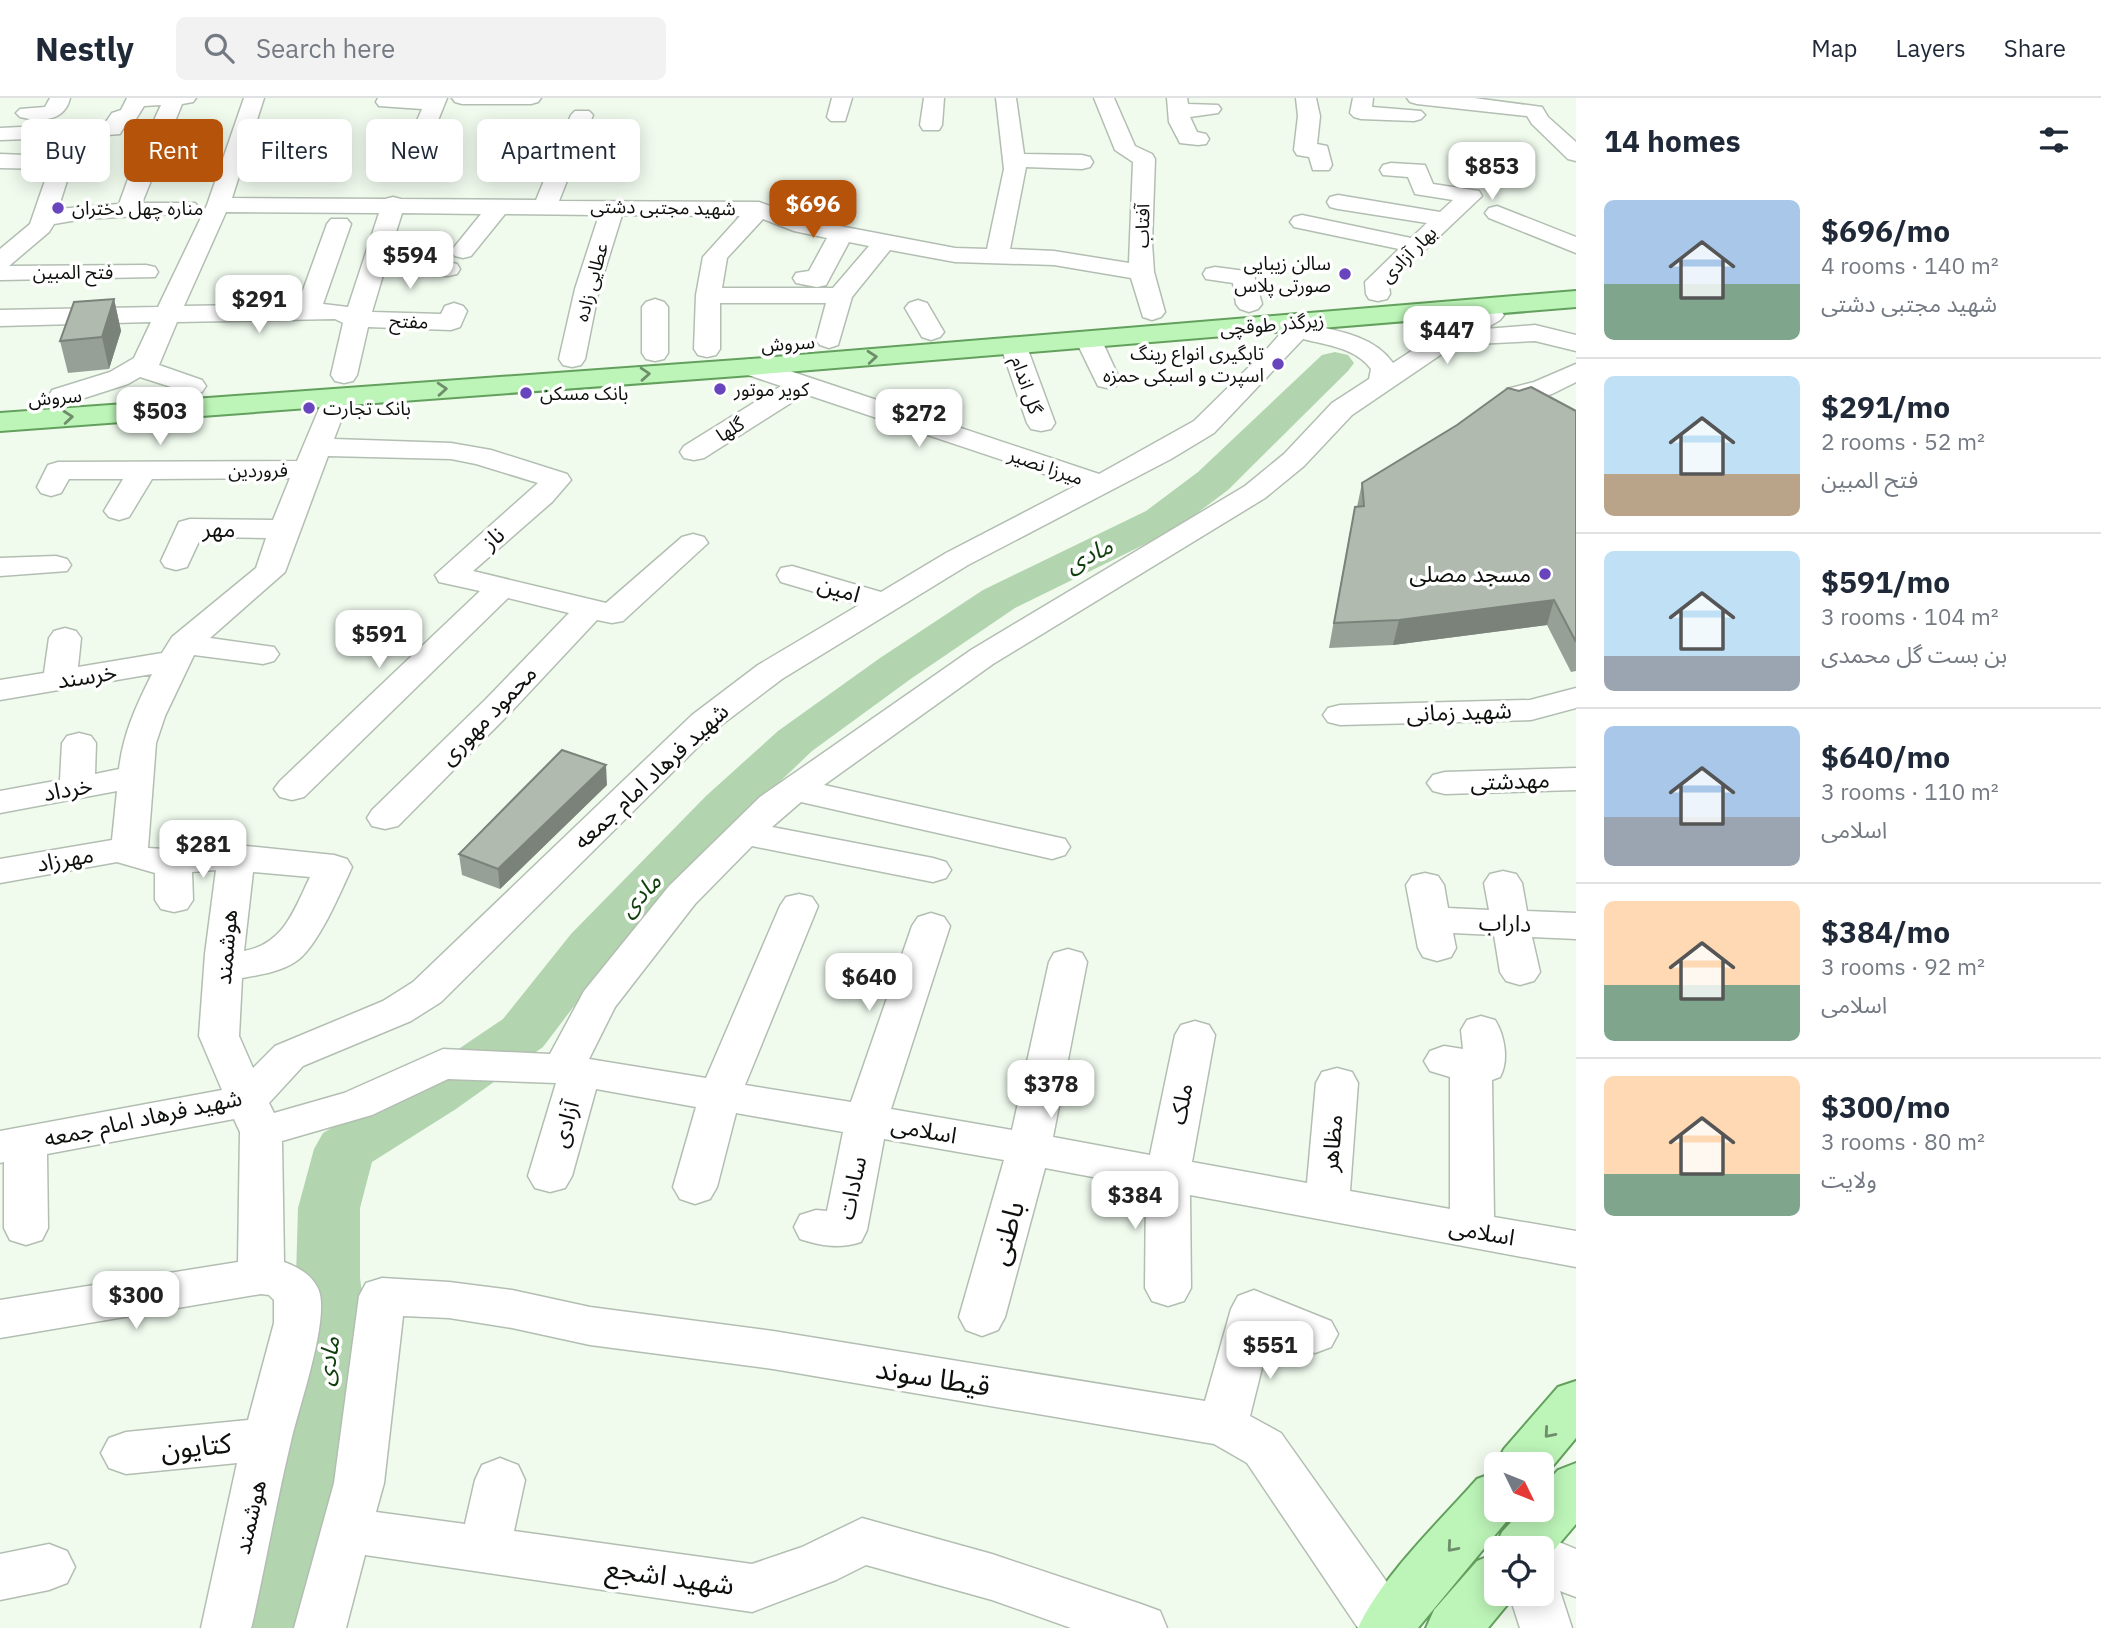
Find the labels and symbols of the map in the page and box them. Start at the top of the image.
pin: $853 [1451,142,1533,202]
pin: $696 [772,180,854,240]
street label: شهید مجتبی دشتی [590,194,736,220]
place label: مناره چهل دختران [72,196,204,221]
marker: مناره چهل دختران [50,200,66,216]
street label: آفتاب [1130,202,1154,248]
street label: بهار آزادی [1375,221,1441,287]
pin: $594 [369,232,451,291]
street label: عطایی زاده [569,240,613,324]
place label: سالن زیبایی صورتی پلاس [1234,251,1331,298]
street label: فتح المبین [33,260,113,287]
marker: سالن زیبایی صورتی پلاس [1337,266,1353,282]
pin: $291 [218,275,300,335]
pin: $447 [1406,306,1488,366]
street label: زیرگذر طوقچی [1219,307,1325,342]
street label: مفتح [389,308,429,337]
street label: سروش [760,329,816,357]
place label: تابگیری انواع رینگ اسپرت و اسبکی حمزه [1103,341,1264,388]
one-way arrow [866,350,877,365]
street label: گل اندام [1003,353,1048,419]
marker: تابگیری انواع رینگ اسپرت و اسبکی حمزه [1270,356,1286,372]
one-way arrow [639,367,650,382]
place label: کویر موتور [733,377,810,401]
place label: بانک مسکن [540,381,628,405]
marker: کویر موتور [712,381,728,397]
one-way arrow [436,382,447,397]
street label: سروش [27,383,83,411]
marker: بانک مسکن [518,385,534,401]
pin: $503 [119,388,201,447]
pin: $272 [878,390,960,449]
place label: بانک تجارت [323,396,411,420]
marker: بانک تجارت [301,400,317,416]
one-way arrow [63,410,74,425]
street label: گلها [711,411,750,447]
street label: میرزا نصیر [1004,442,1087,490]
street label: فروردین [228,457,288,483]
street label: مهر [201,513,236,543]
street label: ناز [474,519,510,556]
water label: مادی [1059,529,1118,579]
place label: مسجد مصلی [1409,558,1531,588]
marker: مسجد مصلی [1537,566,1553,582]
street label: امین [814,567,864,609]
pin: $591 [338,610,420,670]
street label: خرسند [55,655,119,695]
street label: محمود مهوری [432,658,542,771]
street label: شهید زمانی [1406,694,1512,728]
street label: شهید فرهاد امام جمعه [566,696,737,858]
street label: مهدشتی [1470,764,1550,796]
street label: خرداد [41,769,95,807]
pin: $281 [162,820,244,880]
street label: مهرزاد [34,838,96,878]
water label: مادی [611,865,668,923]
street label: داراب [1478,906,1532,938]
street label: هوشمند [207,908,243,986]
pin: $640 [828,954,910,1013]
pin: $378 [1010,1060,1092,1120]
street label: شهید فرهاد امام جمعه [41,1081,245,1157]
street label: ملک [1161,1081,1199,1127]
street label: آزادی [543,1096,585,1151]
street label: اسلامی [889,1108,959,1150]
street label: مظاهر [1313,1113,1348,1174]
street label: سادات [830,1153,872,1222]
pin: $384 [1094,1172,1176,1231]
street label: باطنی [979,1197,1032,1269]
street label: اسلامی [1447,1210,1517,1252]
pin: $300 [95,1272,177,1331]
pin: $551 [1229,1322,1311,1381]
water label: مادی [307,1334,347,1388]
street label: قیطا سوند [873,1349,993,1404]
street label: کتایون [159,1423,234,1468]
one-way arrow [1545,1425,1557,1438]
north arrow [1484,1452,1554,1522]
street label: هوشمند [226,1477,272,1557]
one-way arrow [1448,1539,1460,1552]
street label: شهید اشجع [603,1548,737,1606]

